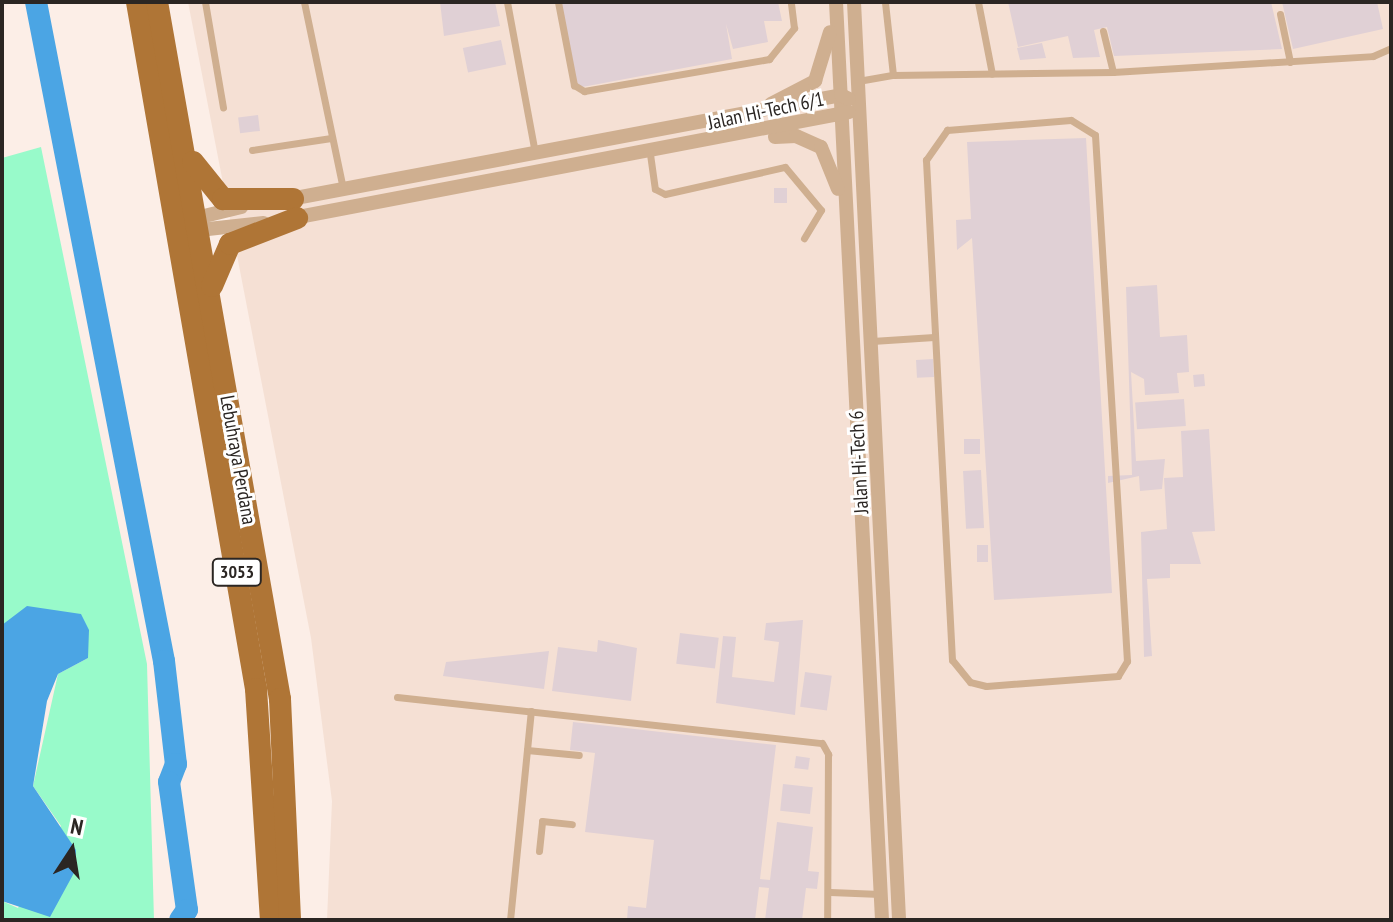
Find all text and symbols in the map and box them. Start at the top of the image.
street label: Jalan Hi-Tech 6/1 [706,87,826,135]
street label: Lebuhraya Perdana [215,394,261,526]
street label: Jalan Hi-Tech 6 [844,410,874,514]
road number: 3053 [211,558,263,586]
north arrow [32,810,112,890]
text: N [68,812,86,841]

